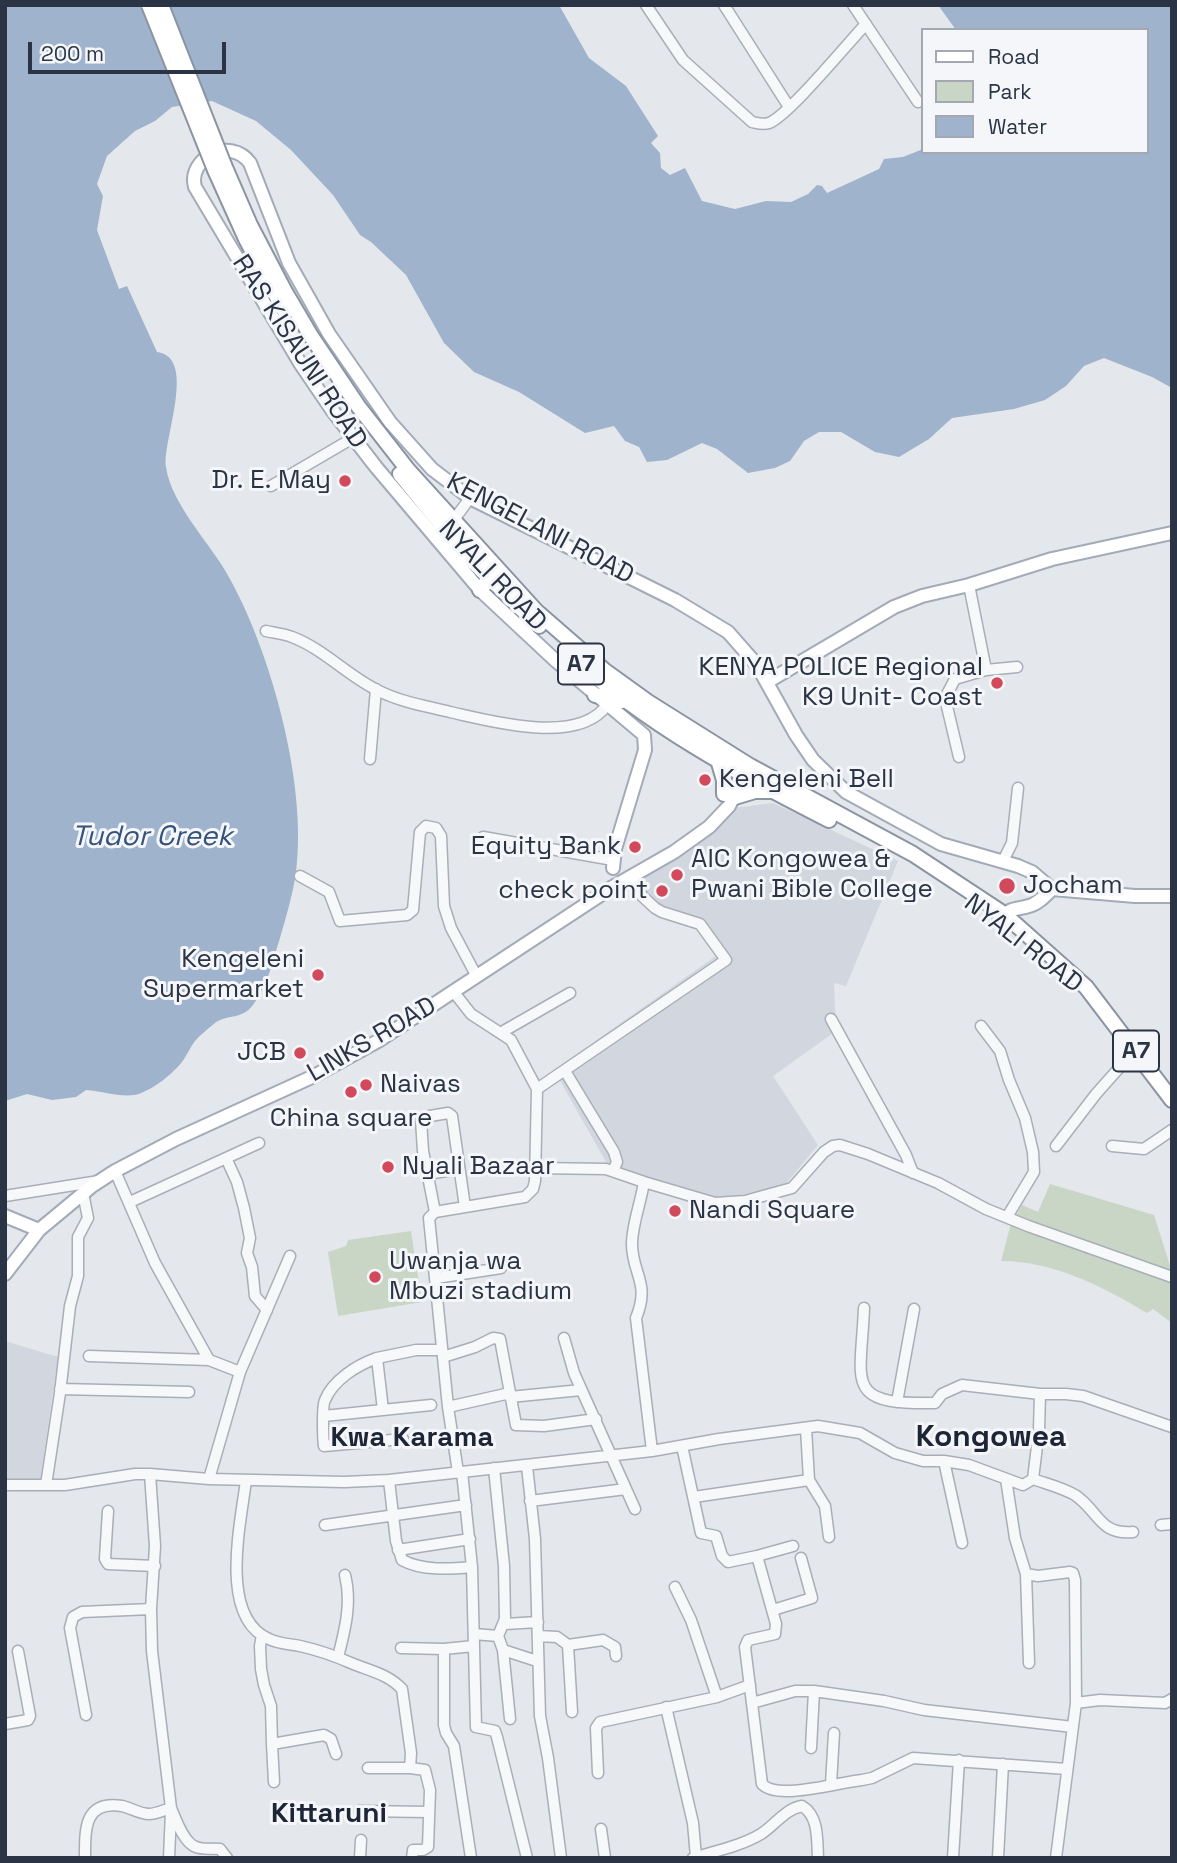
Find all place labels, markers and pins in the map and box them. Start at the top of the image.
place label: Dr. E. May [211,465,331,497]
marker: Dr. E. May [337,473,353,489]
place label: KENYA POLICE Regional K9 Unit- Coast [699,652,983,714]
marker: KENYA POLICE Regional K9 Unit- Coast [989,675,1005,691]
place label: Kengeleni Bell [719,764,894,796]
marker: Kengeleni Bell [697,772,713,788]
place label: Equity Bank [471,831,621,863]
marker: Equity Bank [627,839,643,855]
place label: AIC Kongowea & Pwani Bible College [691,844,933,906]
marker: AIC Kongowea & Pwani Bible College [669,867,685,883]
place label: Jocham [1023,870,1123,902]
place label: check point [498,875,648,907]
marker: Jocham [997,876,1017,896]
marker: check point [654,883,670,899]
place label: Kengeleni Supermarket [143,944,304,1006]
marker: Kengeleni Supermarket [310,967,326,983]
place label: JCB [237,1037,286,1069]
marker: JCB [292,1045,308,1061]
place label: Naivas [380,1069,461,1101]
marker: Naivas [358,1077,374,1093]
marker: China square [343,1084,359,1100]
place label: China square [270,1103,432,1135]
place label: Nyali Bazaar [402,1151,555,1183]
marker: Nyali Bazaar [380,1159,396,1175]
place label: Nandi Square [689,1195,855,1227]
marker: Nandi Square [667,1203,683,1219]
place label: Uwanja wa Mbuzi stadium [389,1246,572,1308]
marker: Uwanja wa Mbuzi stadium [367,1269,383,1285]

